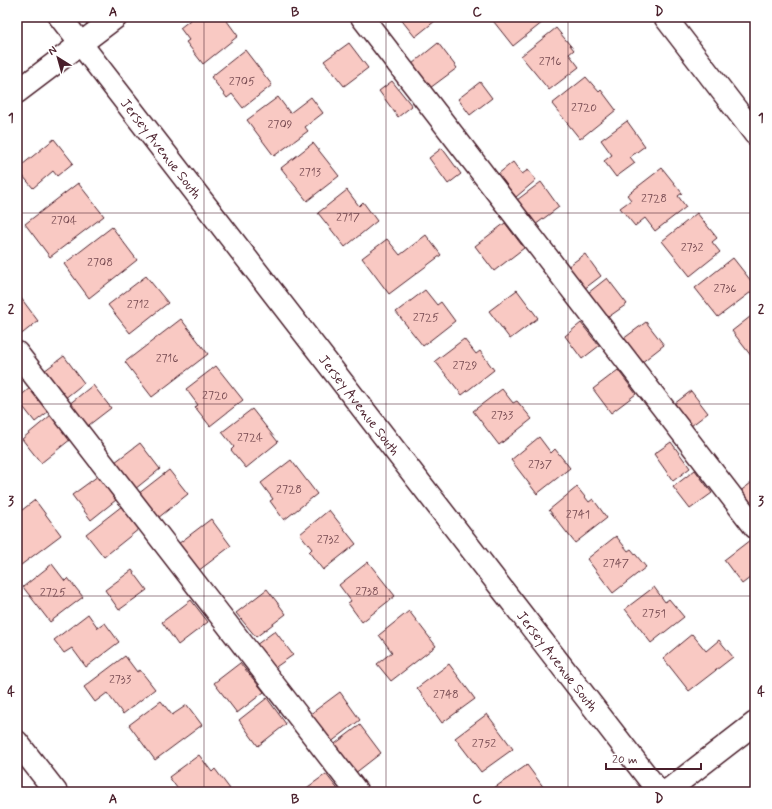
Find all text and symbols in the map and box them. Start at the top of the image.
text: A [109,4,117,21]
text: B [291,4,300,21]
text: C [472,4,482,21]
text: D [655,4,664,21]
north arrow [38,38,78,78]
text: N [45,43,60,59]
house number: 2716 [539,54,561,70]
house number: 2705 [229,74,255,90]
street label: Jersey Avenue South [116,95,205,203]
house number: 2720 [571,100,597,116]
text: 1 [8,110,14,127]
text: 1 [758,110,764,127]
house number: 2709 [267,117,293,133]
house number: 2713 [299,165,322,181]
house number: 2728 [641,191,667,207]
house number: 2717 [336,210,360,226]
house number: 2704 [51,213,77,229]
house number: 2732 [681,240,703,256]
house number: 2708 [87,255,113,271]
house number: 2736 [714,281,736,297]
house number: 2712 [127,297,149,313]
text: 2 [8,301,15,318]
text: 2 [758,301,765,318]
house number: 2725 [413,310,439,326]
house number: 2716 [156,351,178,367]
street label: Jersey Avenue South [314,351,404,459]
house number: 2729 [453,358,478,374]
house number: 2720 [202,388,228,404]
house number: 2733 [491,408,514,424]
house number: 2724 [237,430,263,446]
house number: 2737 [528,457,552,473]
house number: 2728 [276,482,302,498]
text: 3 [8,493,14,510]
text: 3 [758,493,764,510]
house number: 2741 [566,507,590,523]
house number: 2732 [317,532,339,548]
house number: 2747 [603,556,629,572]
house number: 2738 [355,584,379,600]
house number: 2725 [40,585,66,601]
house number: 2751 [642,606,666,622]
street label: Jersey Avenue South [512,608,602,716]
house number: 2733 [109,672,132,688]
text: 4 [7,684,15,701]
text: 4 [757,684,765,701]
house number: 2748 [433,687,459,703]
house number: 2752 [472,736,496,752]
scale bar [606,745,701,771]
text: 20 m [612,752,638,768]
text: A [109,791,117,808]
text: B [291,791,300,808]
text: C [472,791,482,808]
text: D [655,791,664,808]

